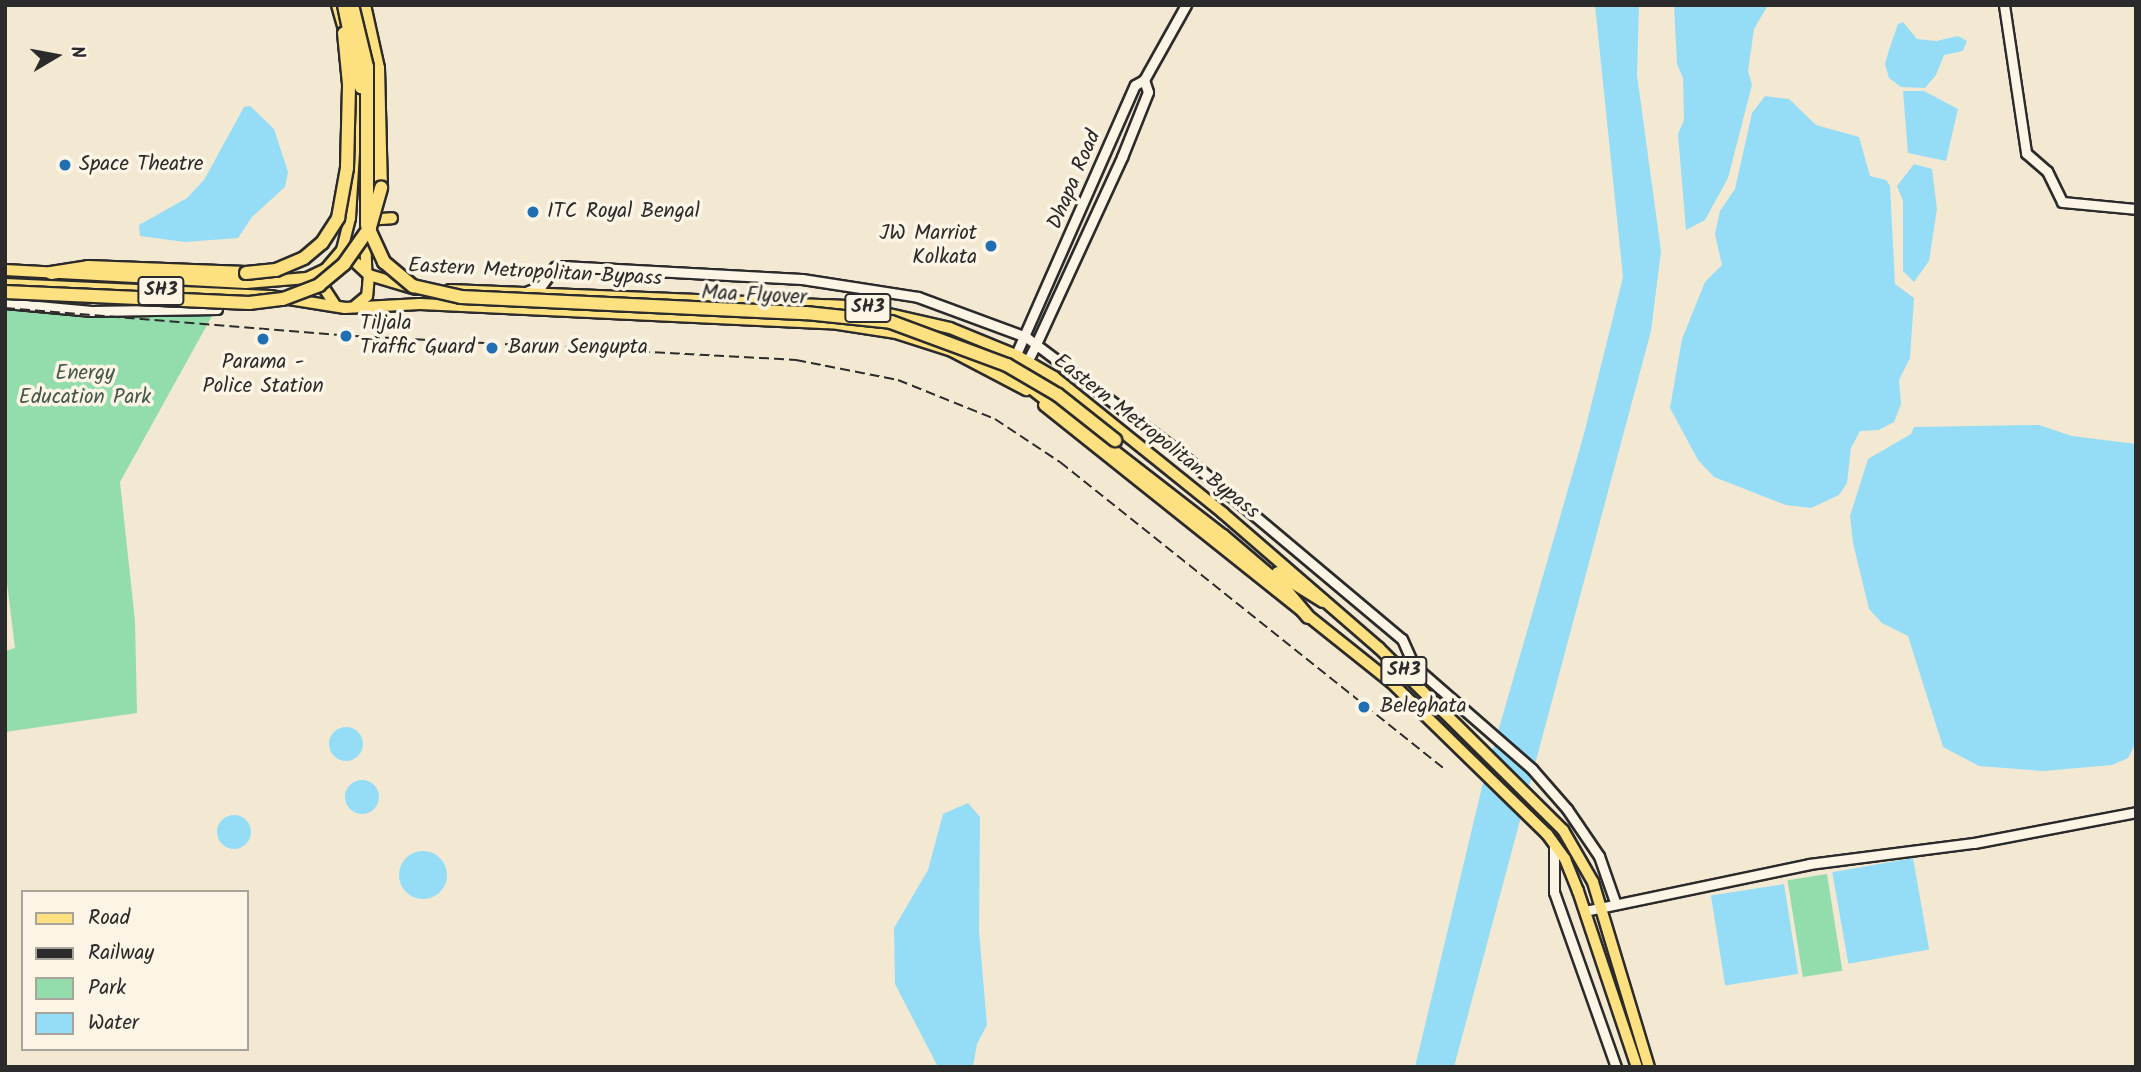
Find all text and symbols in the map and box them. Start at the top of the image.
north arrow [21,21,91,91]
text: N [61,44,92,61]
street label: Dhapa Road [1043,127,1107,233]
place label: Space Theatre [79,152,204,178]
marker: Space Theatre [57,157,73,173]
place label: ITC Royal Bengal [547,199,700,225]
marker: ITC Royal Bengal [525,204,541,220]
place label: JW Marriot Kolkata [879,221,977,271]
marker: JW Marriot Kolkata [983,238,999,254]
street label: Eastern Metropolitan Bypass [407,254,663,292]
road number: SH3 [136,276,186,306]
street label: Maa Flyover [701,281,807,311]
road number: SH3 [844,292,892,324]
place label: Tiljala Traffic Guard [360,311,475,361]
marker: Tiljala Traffic Guard [338,328,354,344]
marker: Parama - Police Station [255,331,271,347]
place label: Barun Sengupta [508,335,648,361]
marker: Barun Sengupta [482,338,502,358]
street label: Eastern Metropolitan Bypass [1048,349,1264,525]
place label: Parama - Police Station [202,350,324,400]
park label: Energy Education Park [19,361,151,411]
road number: SH3 [1380,656,1428,686]
place label: Beleghata [1380,694,1466,720]
marker: Beleghata [1354,697,1374,717]
legend [21,890,248,1051]
text: Road [88,902,130,935]
text: Railway [88,937,154,970]
text: Park [88,972,126,1005]
text: Water [88,1007,139,1040]

